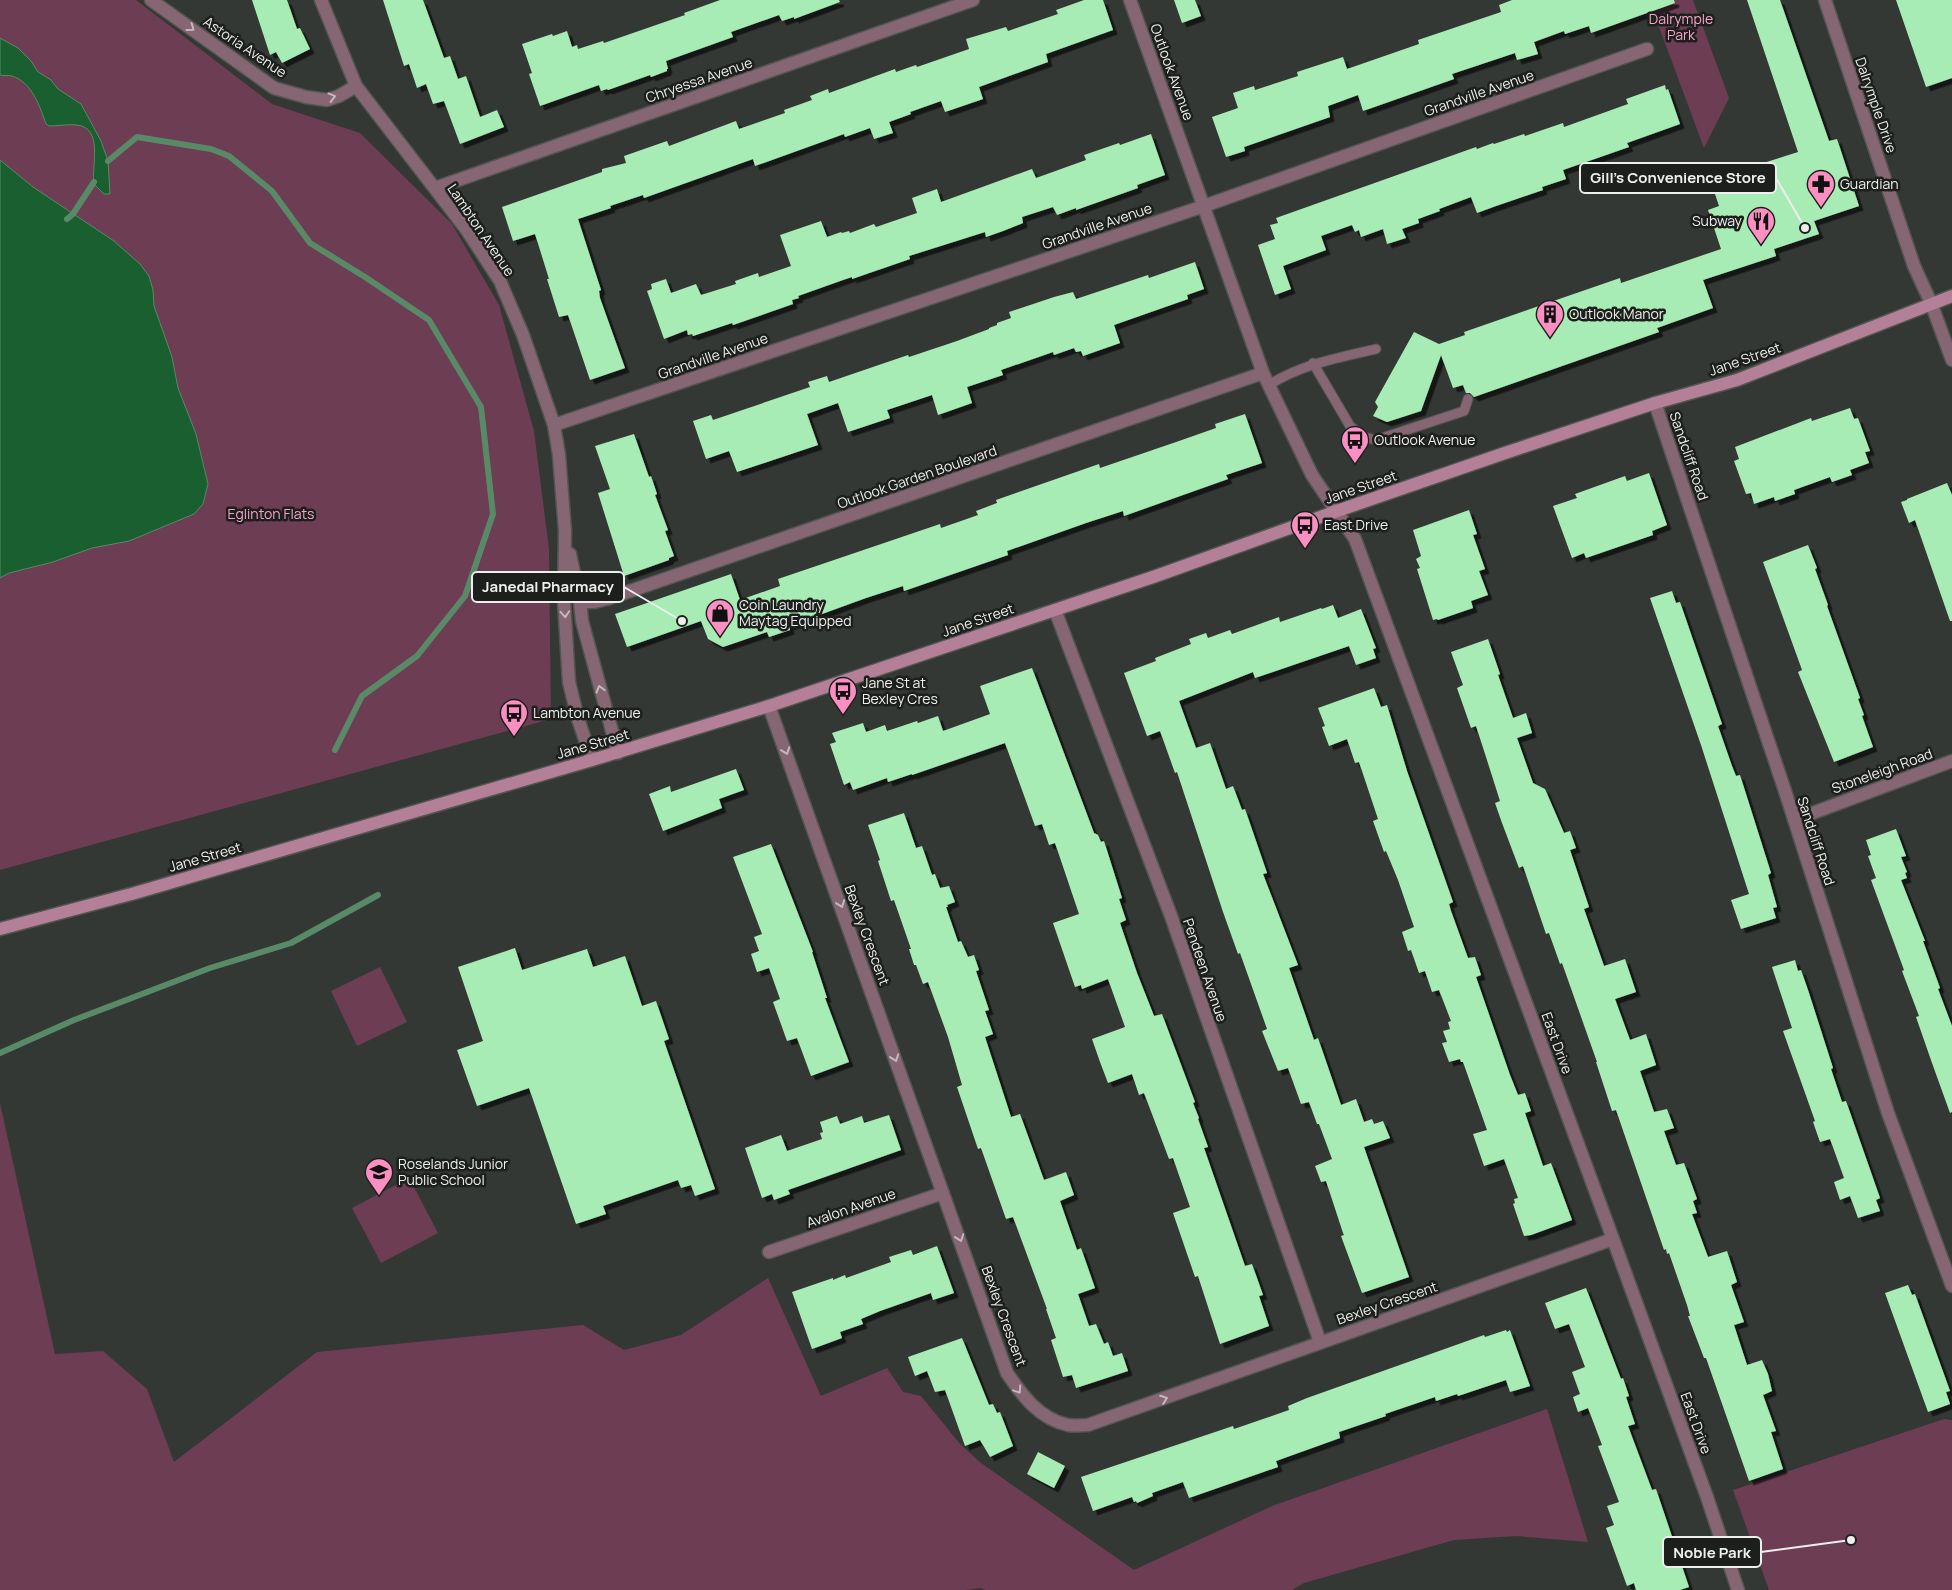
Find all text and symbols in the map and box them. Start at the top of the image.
park label: Dalrymple Park [1649,9,1713,44]
street label: Astoria Avenue [200,12,291,81]
street label: Outlook Avenue [1146,21,1199,123]
one-way arrow [185,22,195,31]
street label: Chryessa Avenue [643,52,755,107]
street label: Dalrymple Drive [1851,54,1902,155]
street label: Grandville Avenue [1421,65,1536,120]
one-way arrow [327,93,336,103]
callout: Gill’s Convenience Store [1580,163,1776,193]
text: Gill’s Convenience Store [1590,167,1766,188]
pharmacy icon: Guardian [1806,169,1836,208]
place label: Guardian [1840,174,1899,193]
street label: Lambton Avenue [443,180,519,280]
street label: Grandville Avenue [1039,198,1154,253]
restaurant icon: Subway [1746,206,1776,245]
place label: Subway [1692,211,1743,230]
building icon: Outlook Manor [1535,299,1565,338]
place label: Outlook Manor [1569,304,1664,323]
street label: Grandville Avenue [655,328,770,383]
street label: Jane Street [1706,337,1784,380]
street label: Sandcliff Road [1665,409,1713,503]
bus stop icon: Outlook Avenue [1340,425,1370,464]
place label: Outlook Avenue [1374,430,1476,449]
street label: Outlook Garden Boulevard [835,440,999,513]
street label: Jane Street [1322,465,1400,508]
park label: Eglinton Flats [228,504,314,523]
bus stop icon: East Drive [1290,510,1320,549]
place label: East Drive [1324,515,1388,534]
callout: Janedal Pharmacy [472,572,624,602]
text: Janedal Pharmacy [482,576,615,597]
place label: Coin Laundry Maytag Equipped [739,595,851,630]
shop icon: Coin Laundry Maytag Equipped [705,598,735,637]
street label: Jane Street [939,598,1017,641]
one-way arrow [559,611,570,619]
place label: Jane St at Bexley Cres [862,673,938,708]
bus stop icon: Jane St at Bexley Cres [828,676,858,715]
one-way arrow [595,685,605,694]
bus stop icon: Lambton Avenue [499,698,529,737]
place label: Lambton Avenue [533,703,641,722]
street label: Jane Street [554,724,632,763]
street label: Stoneleigh Road [1829,743,1935,798]
one-way arrow [780,747,790,755]
street label: Sandcliff Road [1793,794,1840,888]
street label: Jane Street [166,837,244,876]
street label: Bexley Crescent [841,882,895,988]
one-way arrow [835,900,845,908]
street label: Pendeen Avenue [1179,916,1232,1024]
street label: East Drive [1538,1009,1577,1076]
one-way arrow [889,1053,899,1061]
place label: Roselands Junior Public School [398,1154,508,1189]
school or university icon: Roselands Junior Public School [364,1157,394,1196]
street label: Avalon Avenue [804,1183,898,1232]
one-way arrow [954,1234,964,1242]
street label: Bexley Crescent [978,1263,1032,1369]
street label: Bexley Crescent [1334,1276,1440,1329]
one-way arrow [1012,1384,1021,1393]
street label: East Drive [1677,1389,1716,1456]
one-way arrow [1159,1395,1167,1405]
callout: Noble Park [1663,1537,1761,1567]
text: Noble Park [1673,1542,1752,1563]

